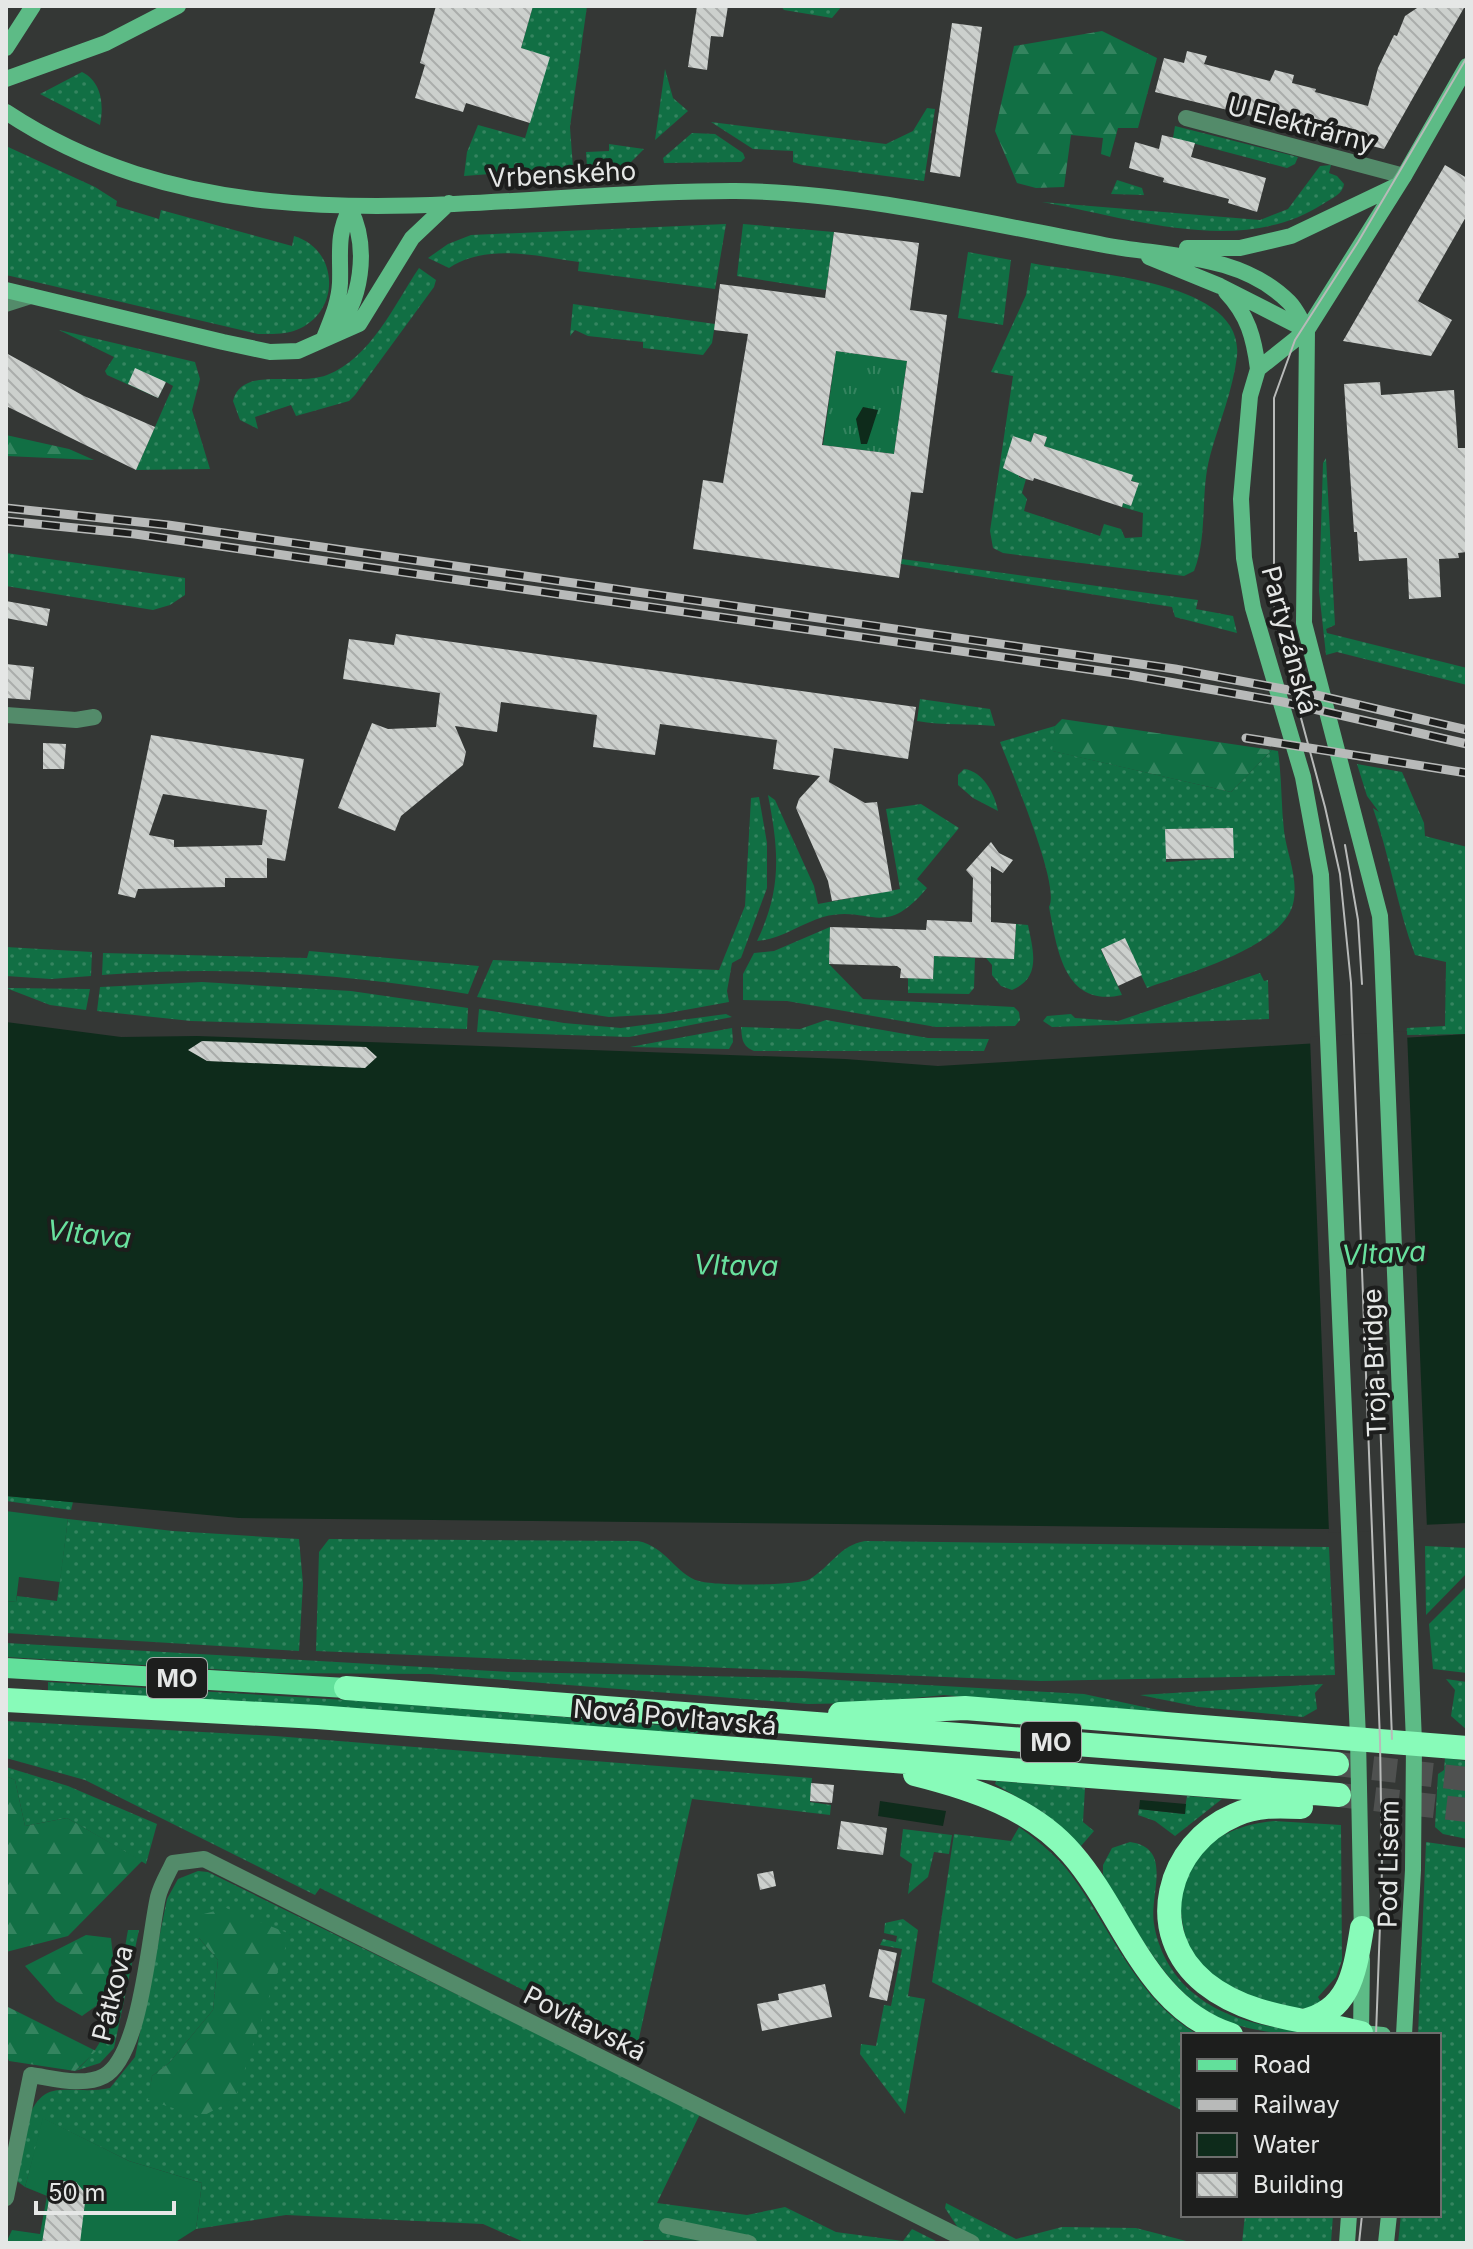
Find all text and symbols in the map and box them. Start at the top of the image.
street label: U Elektrárny [1224,90,1378,158]
street label: Vrbenského [487,155,637,193]
street label: Partyzánská [1255,563,1325,717]
water label: Vltava [45,1213,133,1255]
water label: Vltava [1341,1234,1427,1272]
water label: Vltava [693,1247,779,1283]
street label: Troja Bridge [1356,1288,1392,1438]
road number: MO [147,1658,207,1698]
street label: Nová Povltavská [572,1693,778,1741]
road number: MO [1021,1722,1081,1762]
street label: Pod Lisem [1371,1800,1405,1928]
street label: Pátkova [85,1942,139,2044]
street label: Povltavská [519,1979,651,2067]
legend [1181,2033,1441,2217]
text: Road [1253,2050,1311,2079]
text: Railway [1253,2090,1340,2119]
text: Water [1253,2130,1320,2159]
scale bar [36,2165,174,2215]
text: Building [1253,2170,1344,2199]
text: 50 m [48,2178,106,2207]

